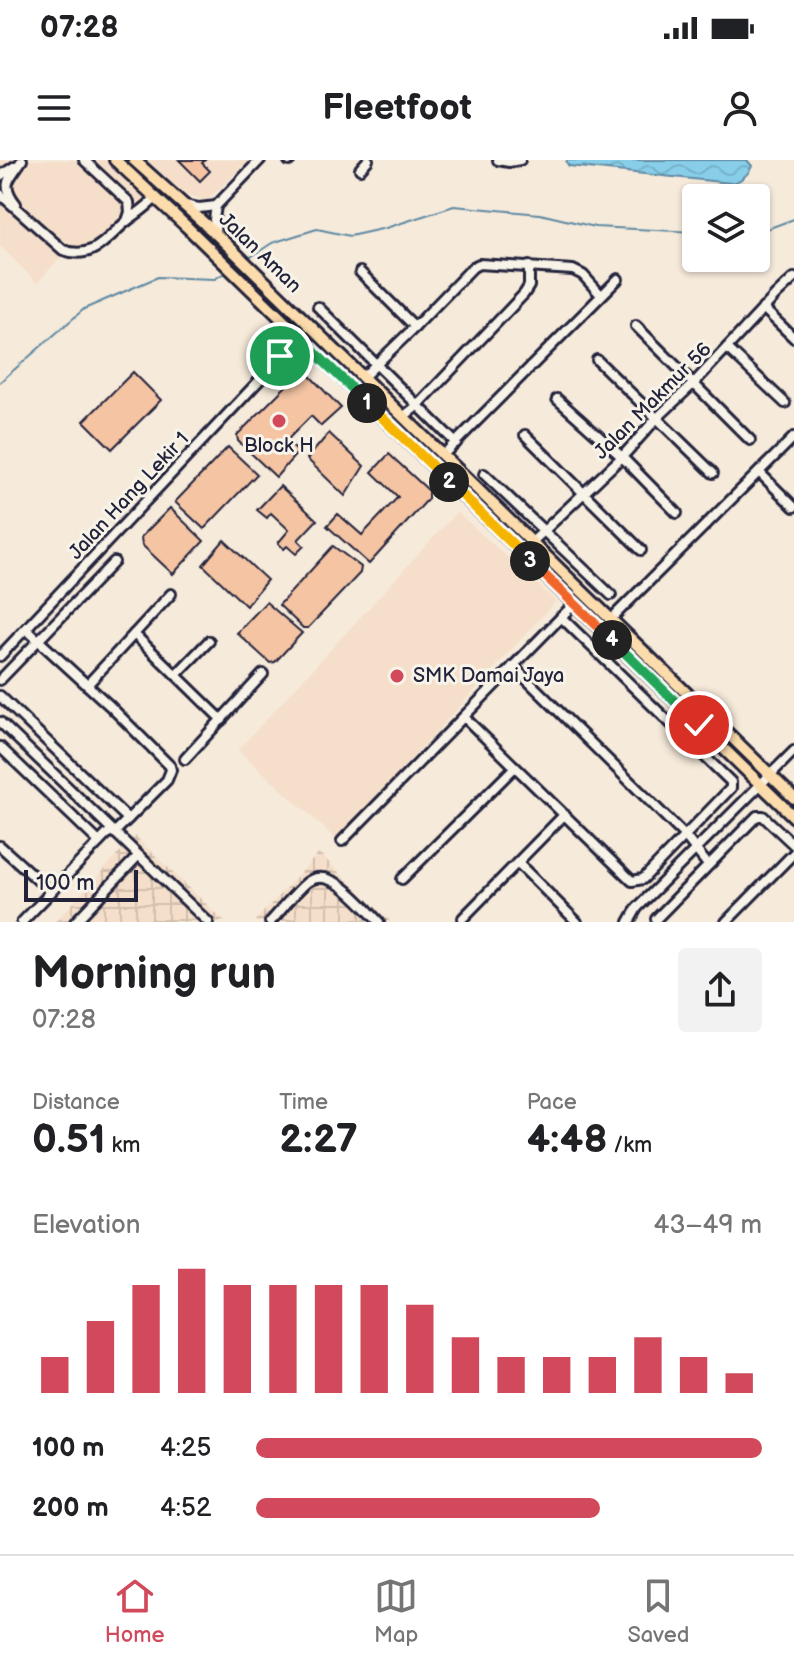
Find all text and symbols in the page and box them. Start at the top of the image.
text: 07:28 [40,10,118,46]
icon: menu [32,86,76,130]
icon: person [718,86,762,130]
text: Fleetfoot [322,87,472,130]
map controls [682,184,770,272]
button: layers [682,184,770,272]
street label: Jalan Aman [214,208,306,298]
pin [246,322,314,390]
icon: arrive [258,334,302,378]
street label: Jalan Makmur 56 [589,337,717,465]
pin: 1 [347,383,387,423]
text: 1 [362,389,372,416]
marker: Block H [270,412,288,430]
street label: Jalan Hang Lekir 1 [64,427,194,565]
place label: Block H [244,434,314,458]
pin: 2 [429,462,469,502]
text: 2 [442,468,456,495]
pin: 3 [510,541,550,581]
text: 3 [524,547,536,574]
pin: 4 [592,620,632,660]
text: 4 [606,626,618,653]
place label: SMK Damai Jaya [413,664,564,688]
marker: SMK Damai Jaya [388,667,406,685]
pin [665,691,733,759]
icon: check [677,703,721,747]
scale bar [24,866,138,902]
text: 100 m [36,870,95,897]
text: Morning run [32,948,276,1001]
button: share [678,948,762,1032]
text: 07:28 [32,1005,96,1036]
text: Distance [32,1089,120,1116]
text: Time [279,1089,328,1116]
text: Pace [527,1089,577,1116]
text: 0.51 [32,1116,106,1164]
text: 2:27 [279,1116,358,1164]
text: 4:48 [527,1116,607,1164]
text: km [106,1132,141,1159]
text: /km [607,1132,652,1159]
text: Elevation [32,1210,140,1241]
text: 43–49 m [654,1210,762,1241]
text: 100 m [32,1433,105,1464]
text: 4:25 [160,1433,211,1464]
text: 200 m [32,1493,109,1524]
text: 4:52 [160,1493,211,1524]
tab: Home [105,1574,165,1649]
tab: Map [374,1574,418,1649]
tab: Saved [628,1574,689,1649]

